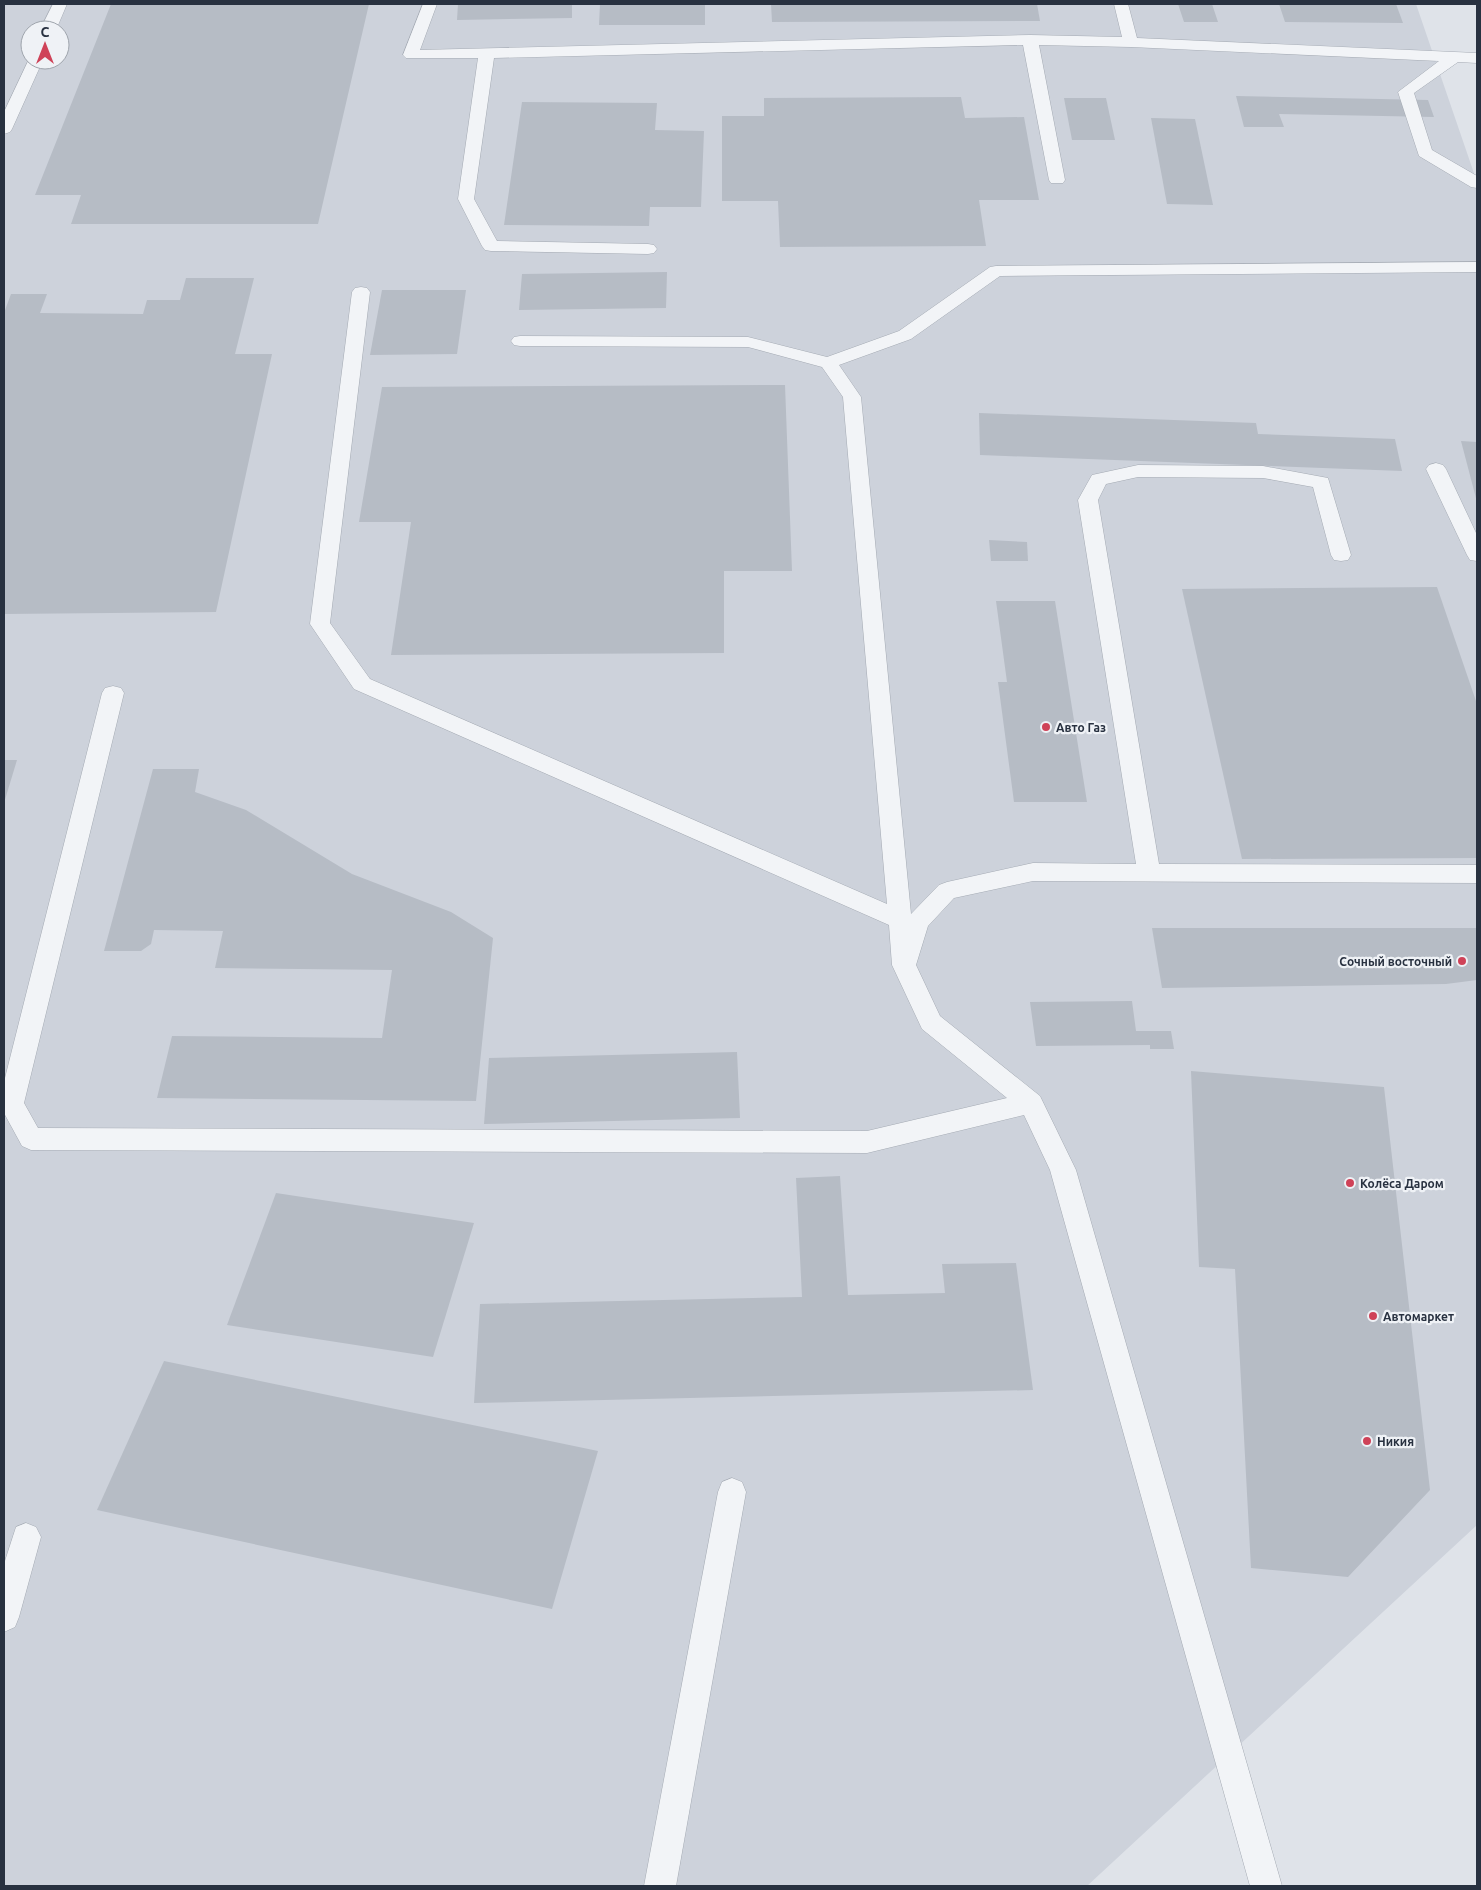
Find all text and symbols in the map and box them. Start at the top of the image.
north arrow [20,20,70,70]
text: С [41,24,50,40]
marker: Авто Газ [1040,721,1052,733]
place label: Авто Газ [1056,721,1106,734]
place label: Сочный восточный [1339,955,1452,968]
marker: Сочный восточный [1456,955,1468,967]
marker: Колёса Даром [1344,1177,1356,1189]
place label: Колёса Даром [1360,1177,1444,1190]
marker: Автомаркет [1367,1310,1379,1322]
place label: Автомаркет [1383,1310,1454,1323]
marker: Никия [1361,1435,1373,1447]
place label: Никия [1377,1435,1414,1448]

